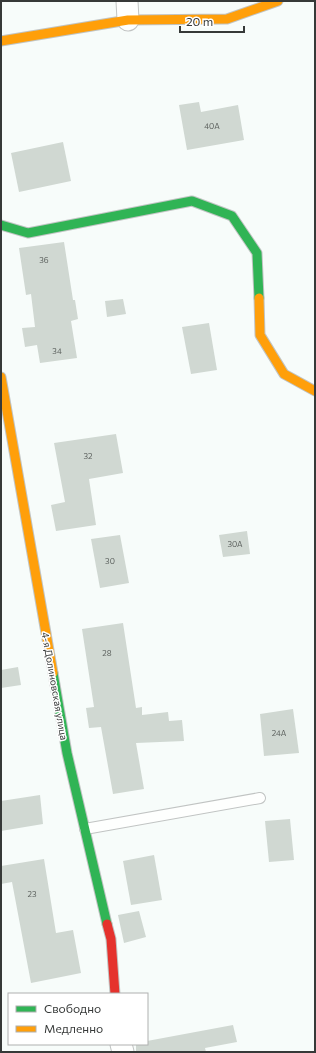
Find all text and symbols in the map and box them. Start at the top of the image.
scale bar [180,8,244,34]
text: 20 m [186,14,213,28]
house number: 40А [204,121,220,131]
house number: 36 [39,255,49,265]
house number: 34 [52,346,62,356]
house number: 32 [84,451,93,461]
house number: 30А [227,539,243,549]
house number: 30 [105,556,115,566]
street label: 4-я Долиновская улица [40,631,70,741]
house number: 28 [102,648,112,658]
house number: 24А [272,728,287,738]
house number: 23 [28,889,37,899]
legend [8,993,148,1045]
text: Свободно [44,1001,101,1015]
text: Медленно [44,1021,103,1035]

